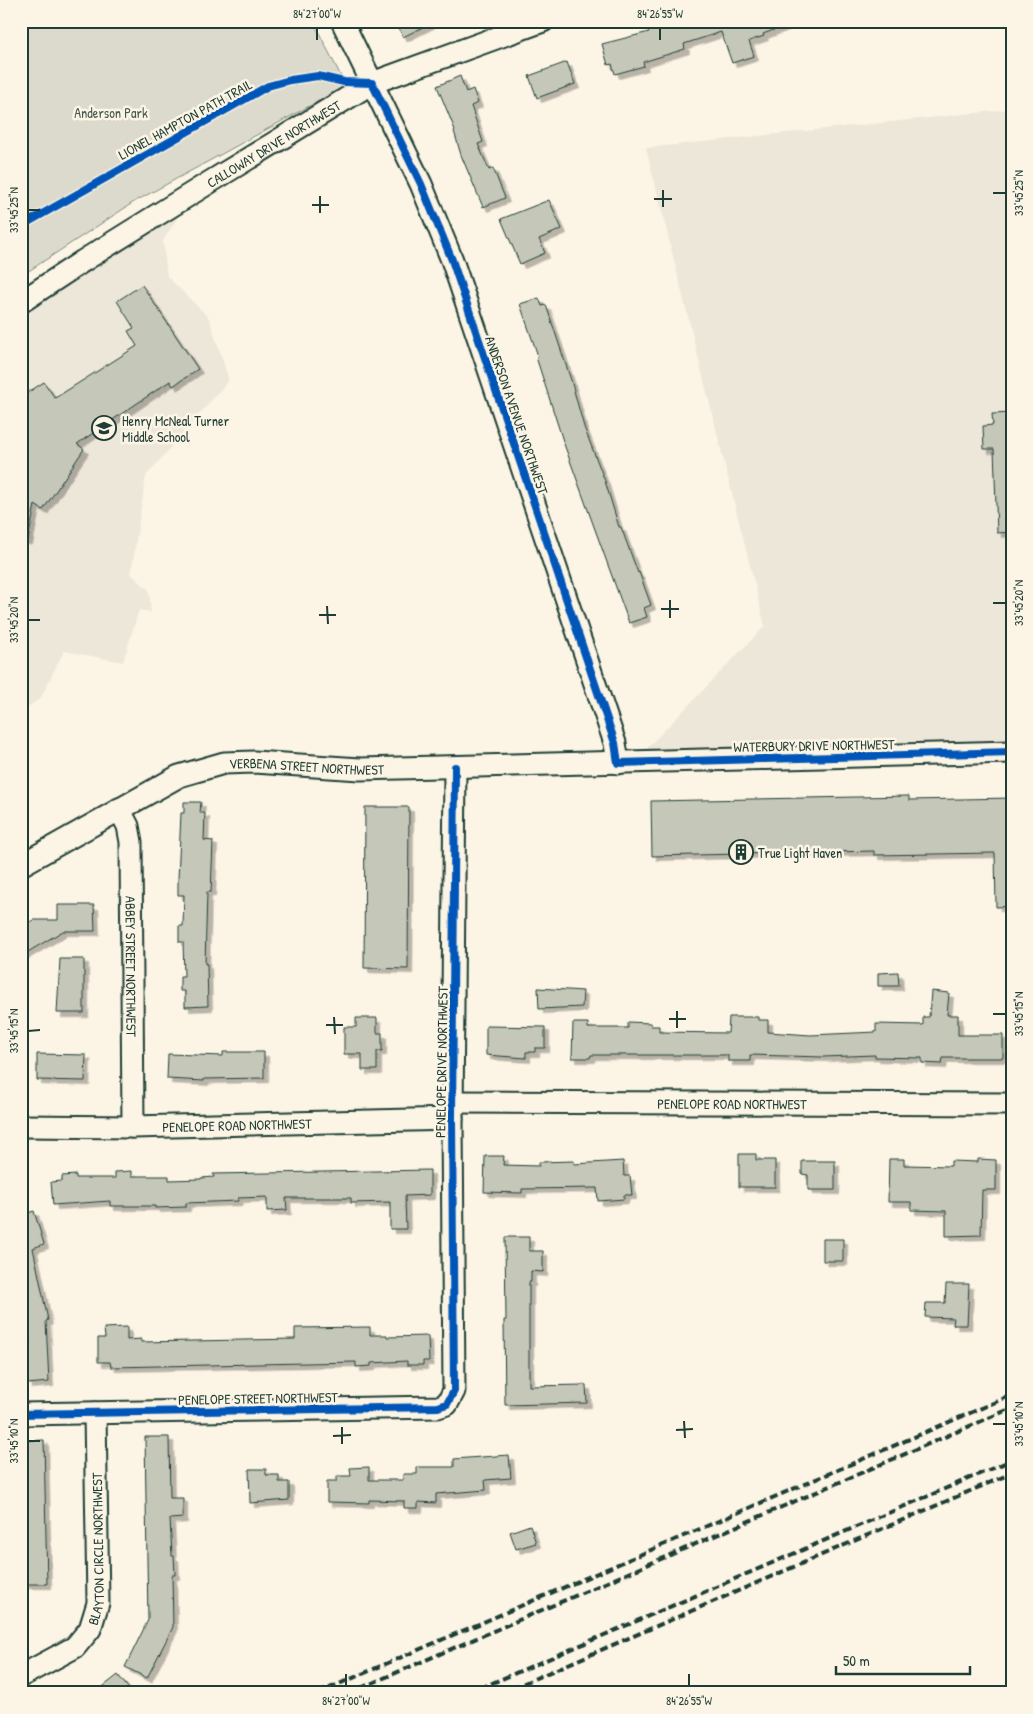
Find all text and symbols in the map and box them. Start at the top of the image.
text: 84°27'00"W [293,5,341,22]
text: 84°26'55"W [637,5,684,22]
street label: LIONEL HAMPTON PATH TRAIL [115,74,255,164]
street label: CALLOWAY DRIVE NORTHWEST [203,95,344,192]
park label: Anderson Park [74,103,148,122]
text: 33°45'25"N [1010,170,1027,216]
text: 33°45'25"N [5,187,22,233]
street label: ANDERSON AVENUE NORTHWEST [481,333,553,497]
place label: Henry McNeal Turner Middle School [122,411,230,446]
school or university icon: Henry McNeal Turner Middle School [91,415,117,441]
text: 33°45'20"N [1010,580,1027,626]
text: 33°45'20"N [5,597,22,643]
street label: WATERBURY DRIVE NORTHWEST [733,734,895,756]
street label: VERBENA STREET NORTHWEST [229,752,385,779]
building icon: True Light Haven [728,839,754,865]
place label: True Light Haven [758,843,842,863]
street label: ABBEY STREET NORTHWEST [122,896,142,1037]
street label: PENELOPE DRIVE NORTHWEST [430,986,452,1138]
text: 33°45'15"N [1010,992,1027,1036]
text: 33°45'15"N [5,1009,22,1053]
street label: PENELOPE ROAD NORTHWEST [657,1093,807,1113]
street label: PENELOPE ROAD NORTHWEST [162,1113,312,1136]
street label: PENELOPE STREET NORTHWEST [178,1387,338,1409]
text: 33°45'10"N [1010,1402,1027,1446]
text: 33°45'10"N [5,1419,22,1463]
street label: BLAYTON CIRCLE NORTHWEST [82,1472,108,1627]
scale bar [836,1644,969,1676]
text: 50 m [843,1650,870,1671]
text: 84°27'00"W [322,1692,370,1709]
text: 84°26'55"W [666,1692,713,1709]

